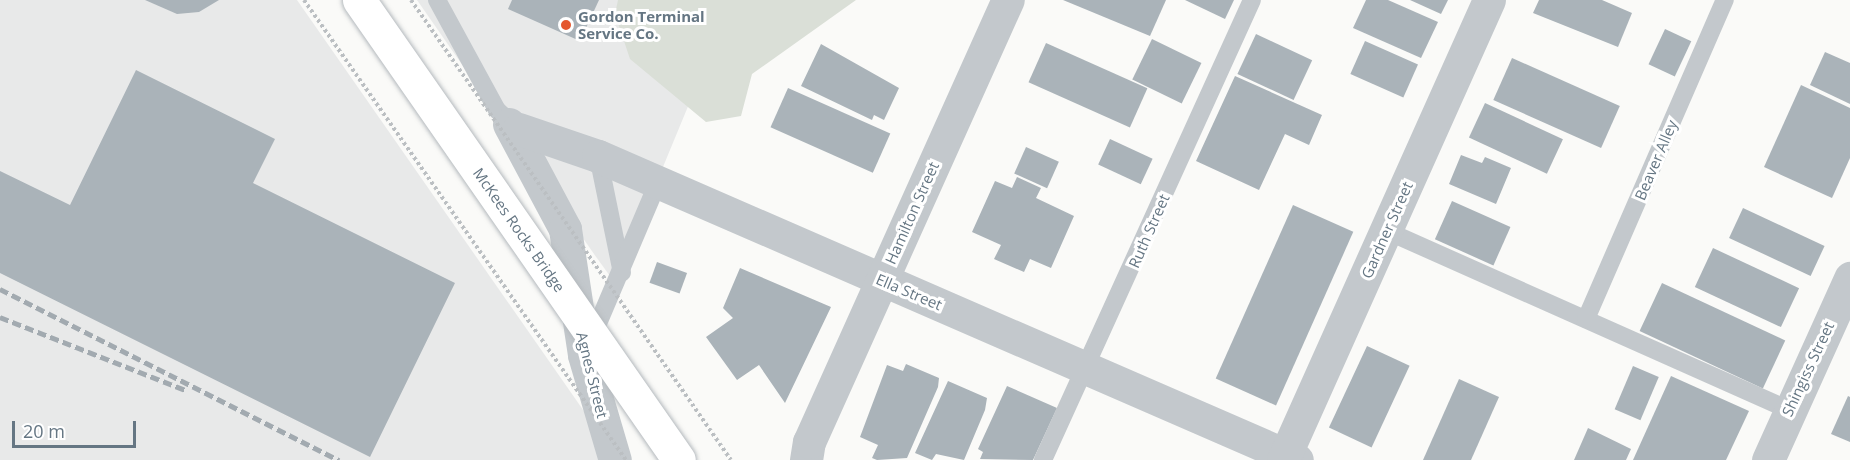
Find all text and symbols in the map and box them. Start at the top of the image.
place label: Gordon Terminal Service Co. [578,7,705,42]
marker: Gordon Terminal Service Co. [559,18,573,32]
street label: Beaver Alley [1631,117,1681,203]
street label: Hamilton Street [881,159,943,267]
street label: McKees Rocks Bridge [469,164,569,296]
street label: Gardner Street [1358,179,1416,281]
street label: Ruth Street [1125,191,1173,271]
street label: Ella Street [873,270,945,314]
street label: Shingiss Street [1778,319,1838,419]
street label: Agnes Street [573,330,611,420]
scale bar [15,409,140,447]
text: 20 m [23,419,65,443]

